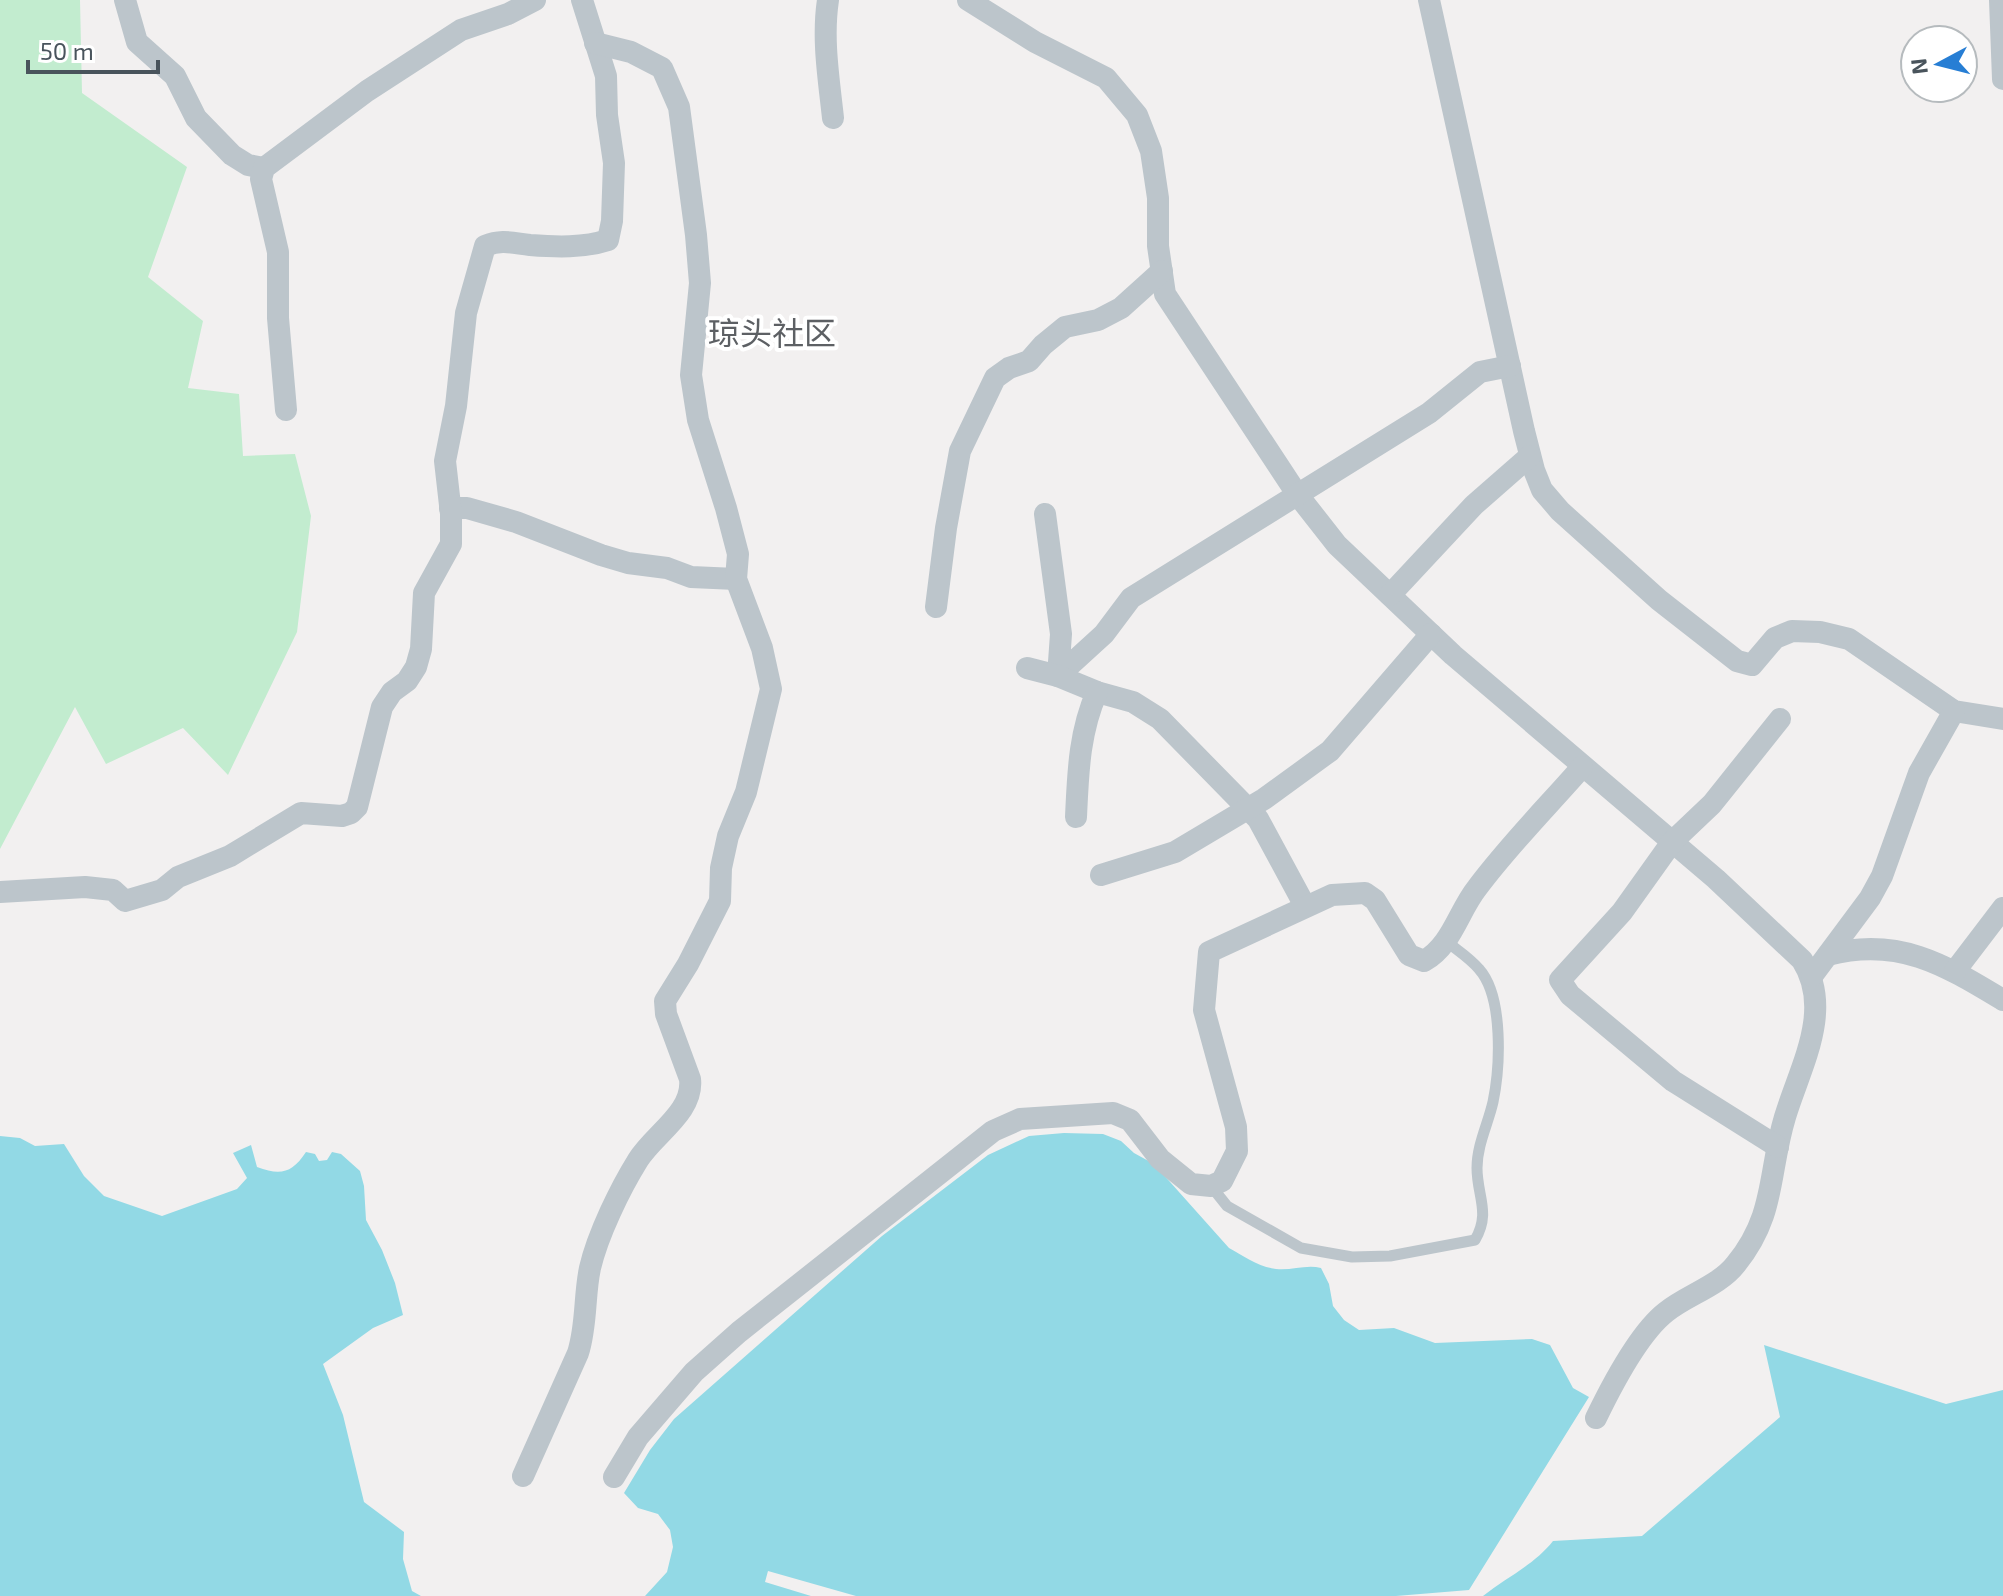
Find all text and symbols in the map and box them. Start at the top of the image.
scale bar [28,24,158,74]
north arrow [1899,24,1979,104]
text: 50 m [40,36,94,65]
text: N [1904,57,1932,76]
district label: 琼头社区 [708,313,836,351]

